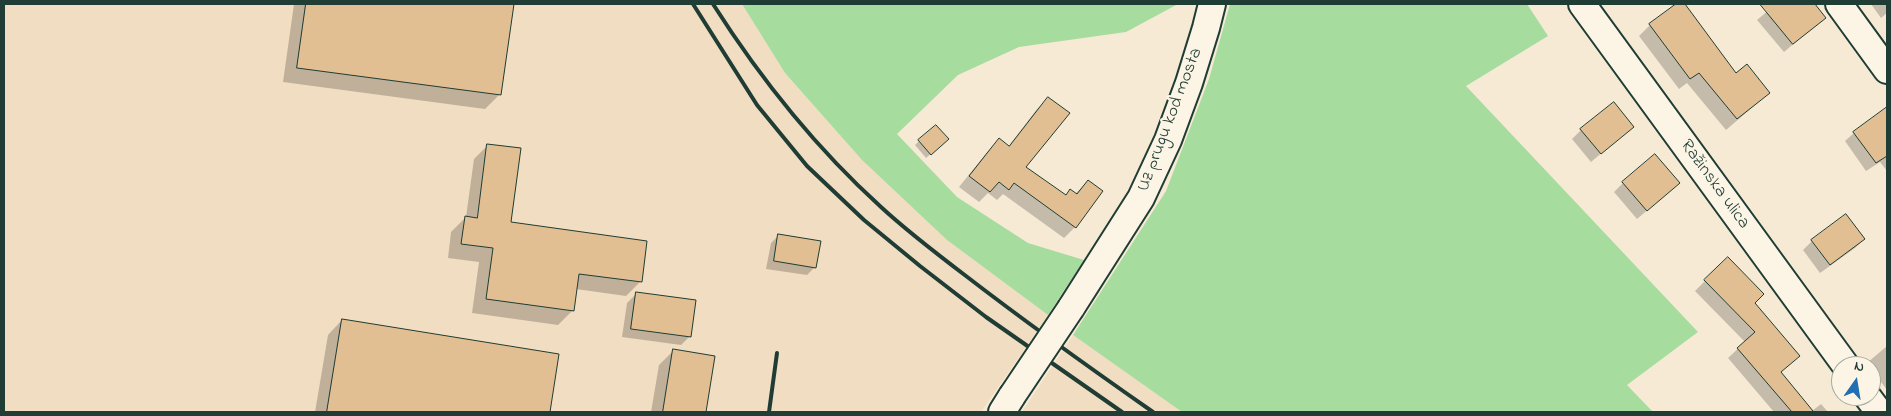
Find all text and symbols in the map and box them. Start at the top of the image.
street label: Uz prugu kod mosta [1134,45,1208,195]
street label: Ražinska ulica [1674,136,1754,234]
north arrow [1831,356,1881,406]
text: N [1852,356,1866,378]

